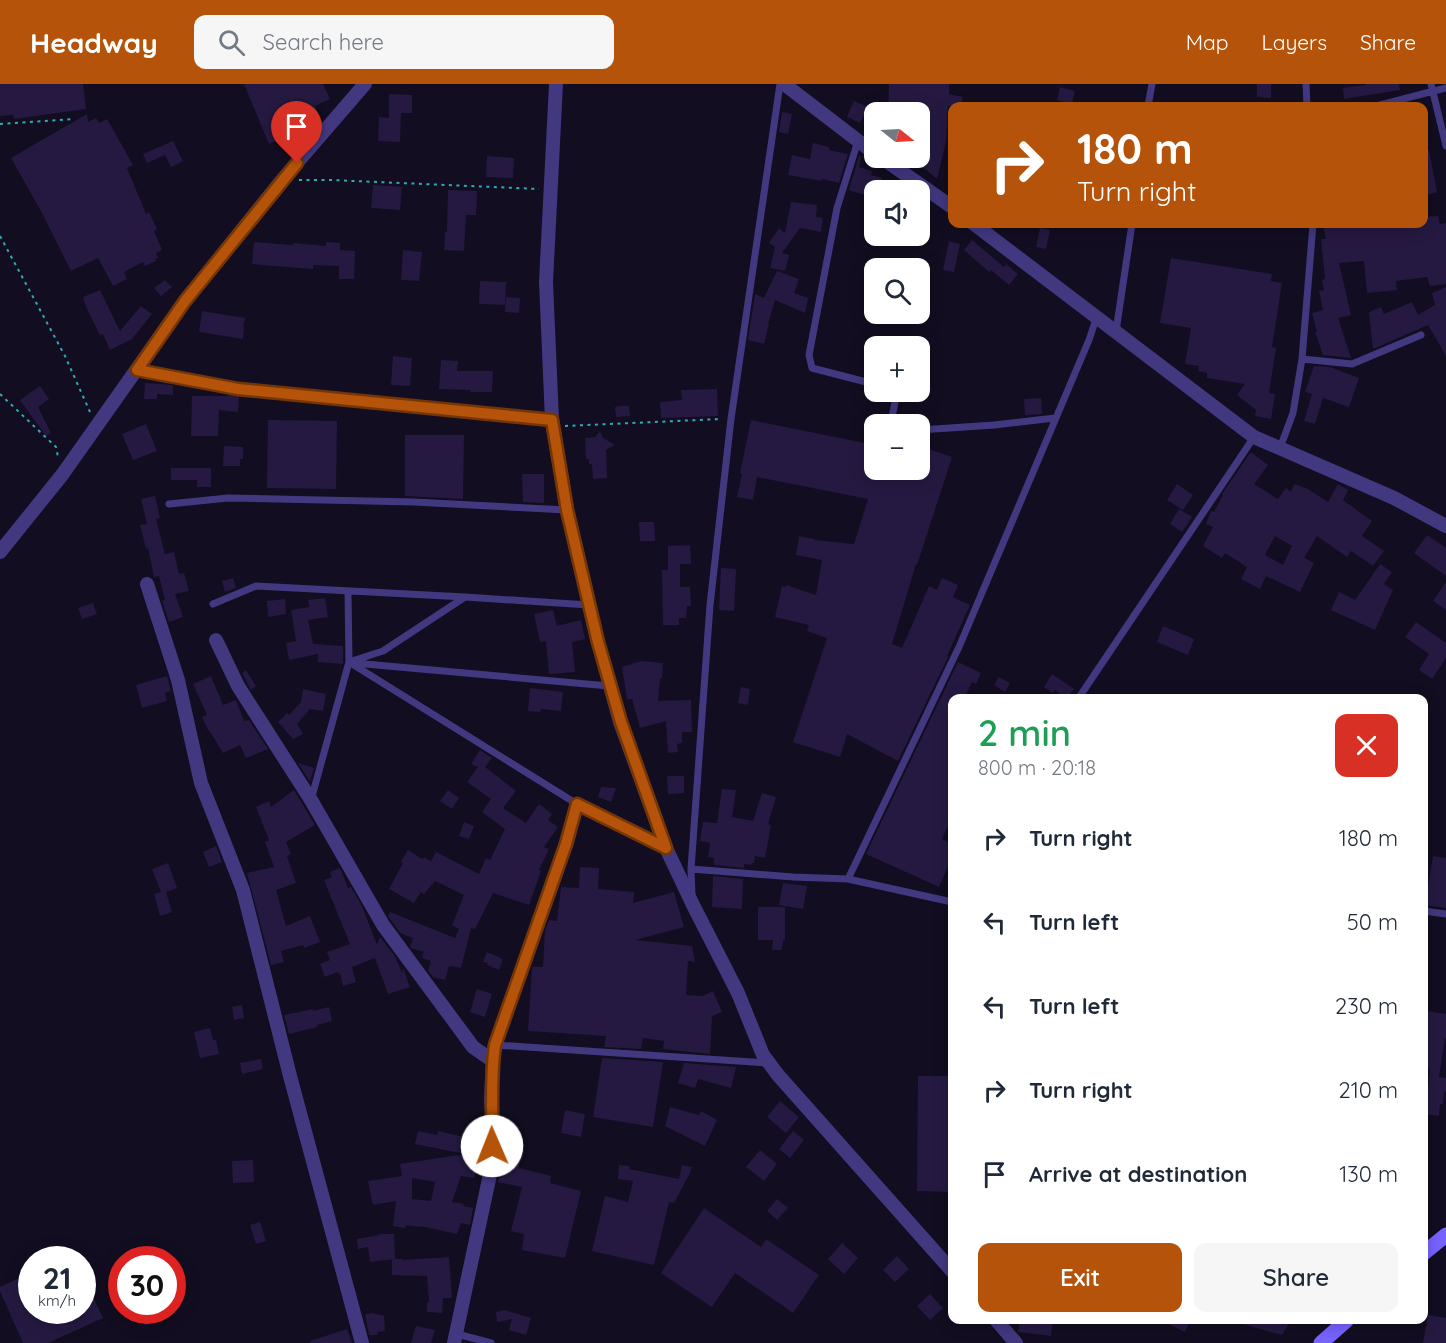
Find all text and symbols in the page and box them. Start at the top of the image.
search box [194,15,614,69]
text: Headway [30,25,158,60]
icon: search [215,26,248,59]
text: Search here [263,28,384,56]
text: Map [1186,29,1229,55]
text: Layers [1262,29,1327,55]
text: Share [1360,29,1416,55]
pin [271,101,322,163]
north arrow [864,102,930,168]
map controls [864,102,930,480]
icon: arrive [280,110,313,143]
text: 180 m [1077,122,1193,175]
icon: right [978,126,1056,204]
text: Turn right [1077,174,1196,208]
button: sound [864,180,930,246]
button: search [864,258,930,324]
button: + [864,336,930,402]
button: − [864,414,930,480]
text: 2 min [978,710,1071,755]
button: close [1335,714,1398,777]
text: 800 m · 20:18 [978,755,1096,780]
icon: right [978,822,1011,855]
text: Turn right [1029,824,1133,852]
text: 180 m [1339,824,1398,852]
icon: left [978,906,1011,939]
text: Turn left [1029,908,1119,936]
text: 50 m [1347,908,1398,936]
icon: left [978,990,1011,1023]
text: Turn left [1029,992,1119,1020]
text: 230 m [1335,992,1398,1020]
icon: right [978,1074,1011,1107]
text: Turn right [1029,1076,1133,1104]
text: 210 m [1339,1076,1398,1104]
position arrow [460,1114,524,1178]
icon: arrive [978,1158,1011,1191]
text: Arrive at destination [1029,1160,1247,1188]
text: 130 m [1339,1160,1398,1188]
button: Exit [978,1243,1182,1312]
button: Share [1194,1243,1398,1312]
speed limit sign: 30 [108,1246,186,1324]
text: 21 [43,1259,71,1297]
text: km/h [38,1291,76,1310]

